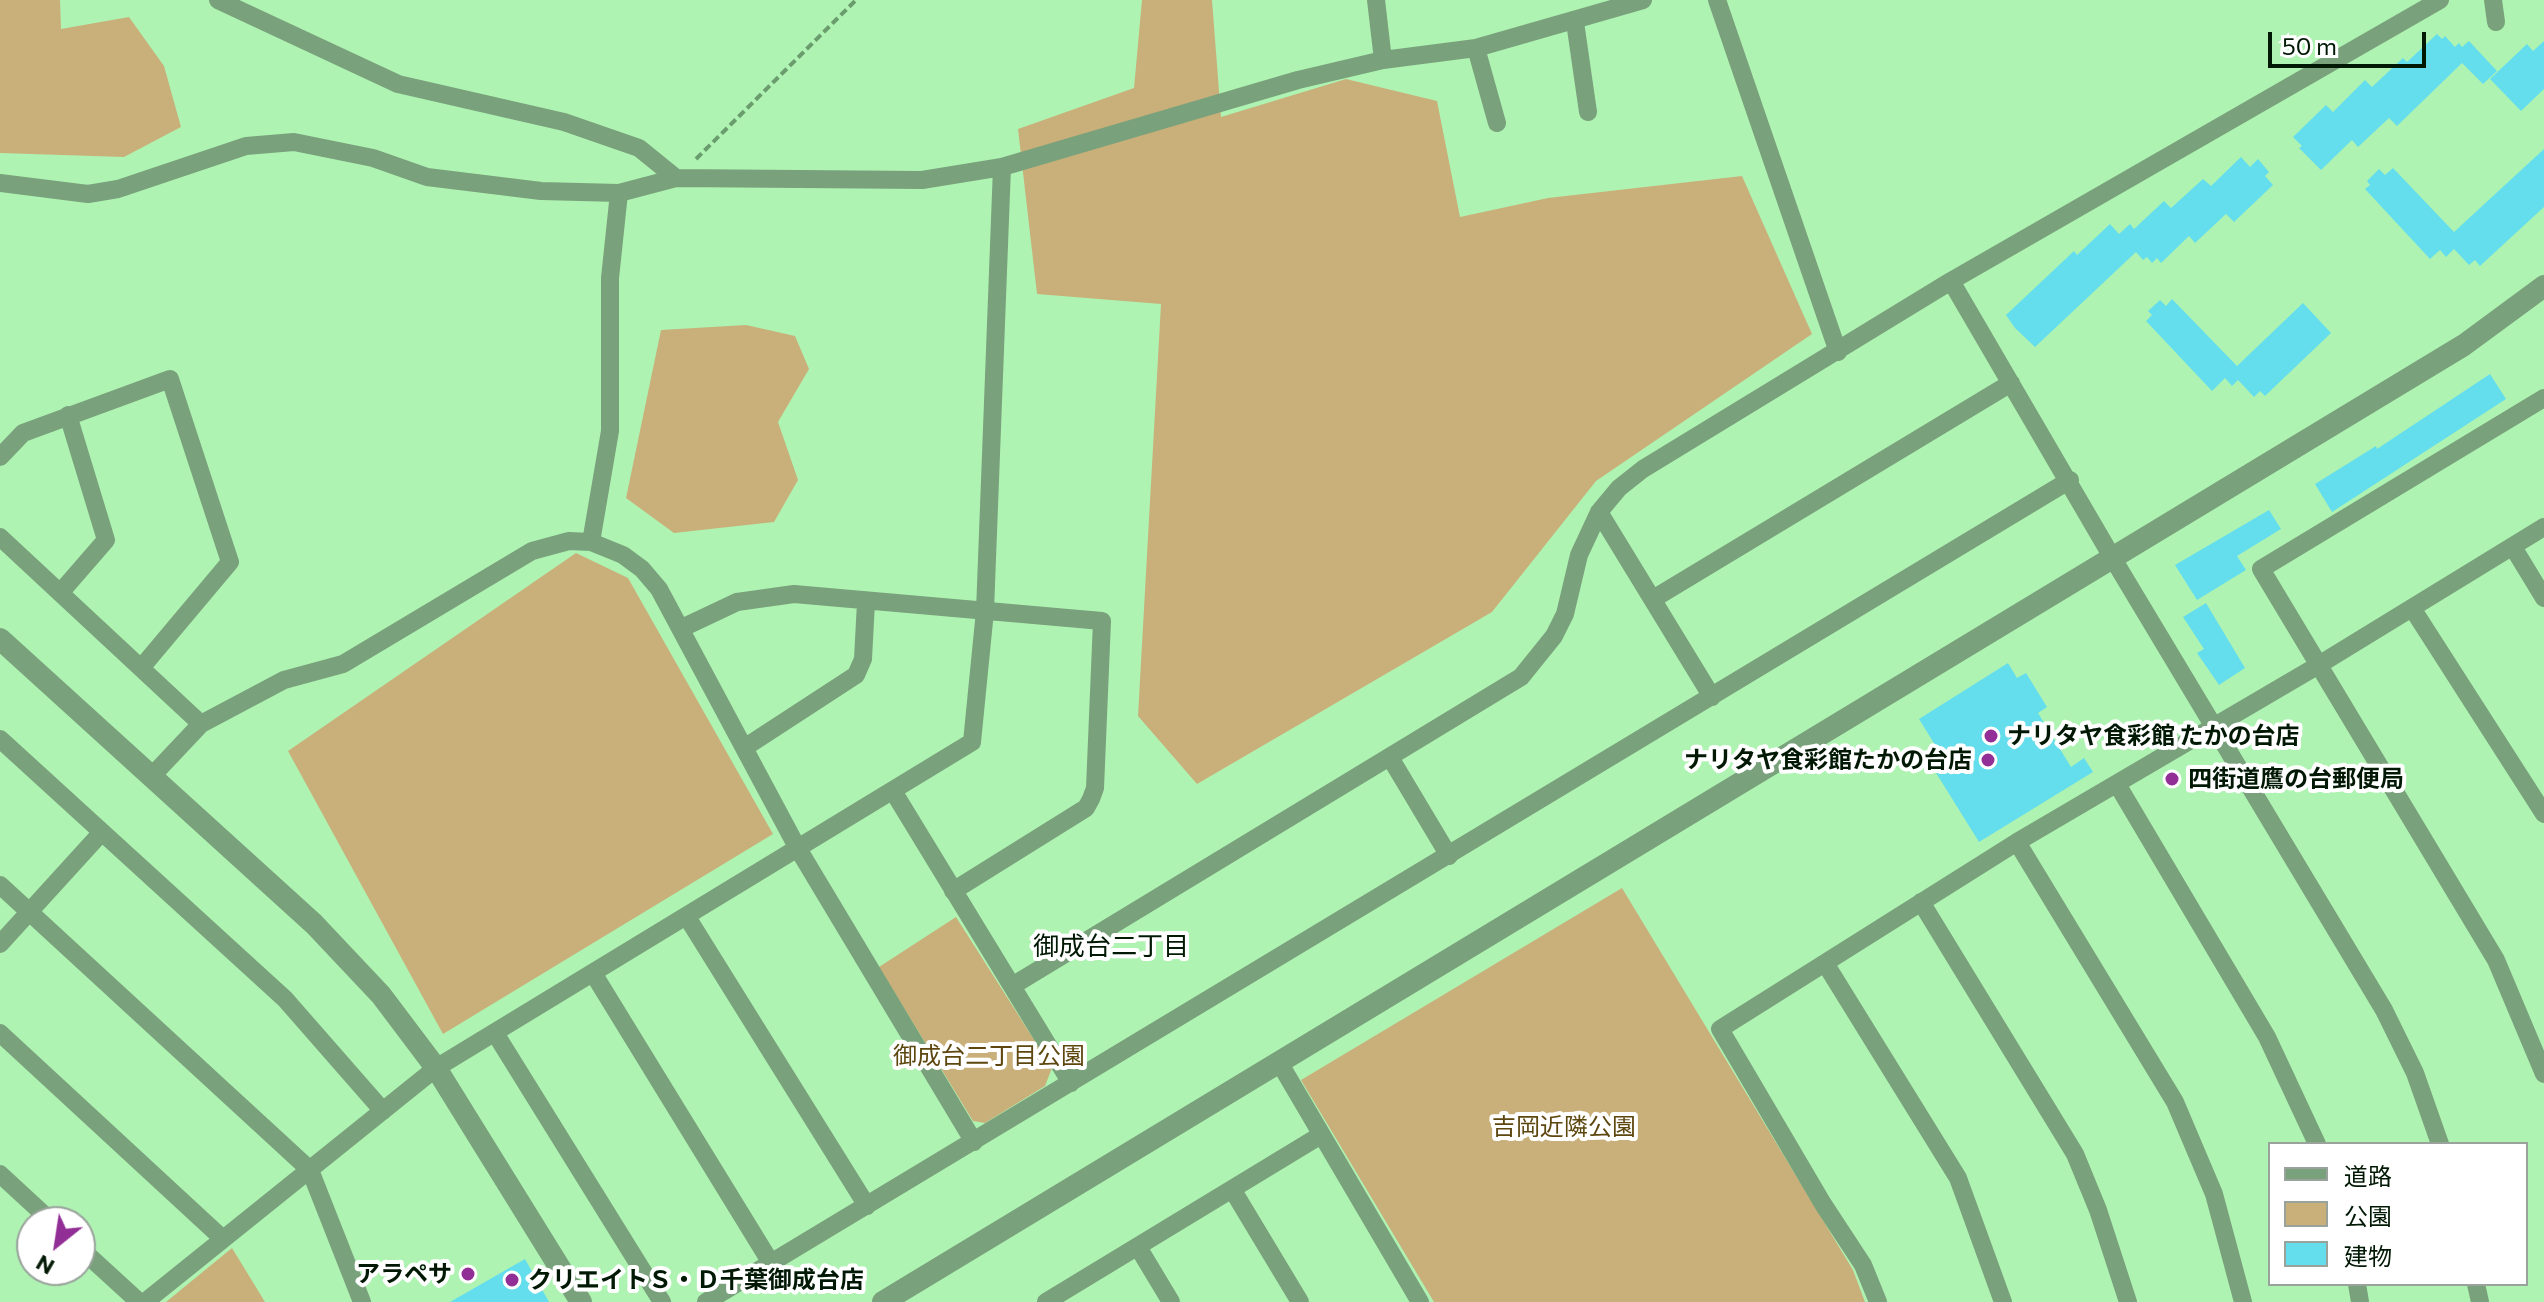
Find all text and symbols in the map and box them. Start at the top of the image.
scale bar [2272,16,2430,66]
text: 50 m [2282,31,2337,60]
place label: ナリタヤ食彩館 たかの台店 [2007,722,2300,750]
marker: ナリタヤ食彩館 たかの台店 [1982,727,2000,745]
place label: ナリタヤ食彩館たかの台店 [1684,746,1972,774]
marker: ナリタヤ食彩館たかの台店 [1979,751,1997,769]
place label: 四街道鷹の台郵便局 [2188,765,2404,793]
marker: 四街道鷹の台郵便局 [2163,770,2181,788]
district label: 御成台二丁目 [1033,930,1189,962]
park label: 御成台二丁目公園 [893,1042,1085,1070]
park label: 吉岡近隣公園 [1492,1113,1636,1141]
legend [2268,1142,2528,1286]
text: 道路 [2344,1161,2392,1190]
text: 公園 [2344,1201,2392,1230]
north arrow [16,1206,96,1286]
text: 建物 [2344,1241,2392,1270]
text: N [31,1250,59,1281]
place label: アラペサ [356,1260,452,1288]
marker: アラペサ [459,1265,477,1283]
place label: クリエイトＳ・Ｄ千葉御成台店 [528,1266,864,1294]
marker: クリエイトＳ・Ｄ千葉御成台店 [503,1271,521,1289]

